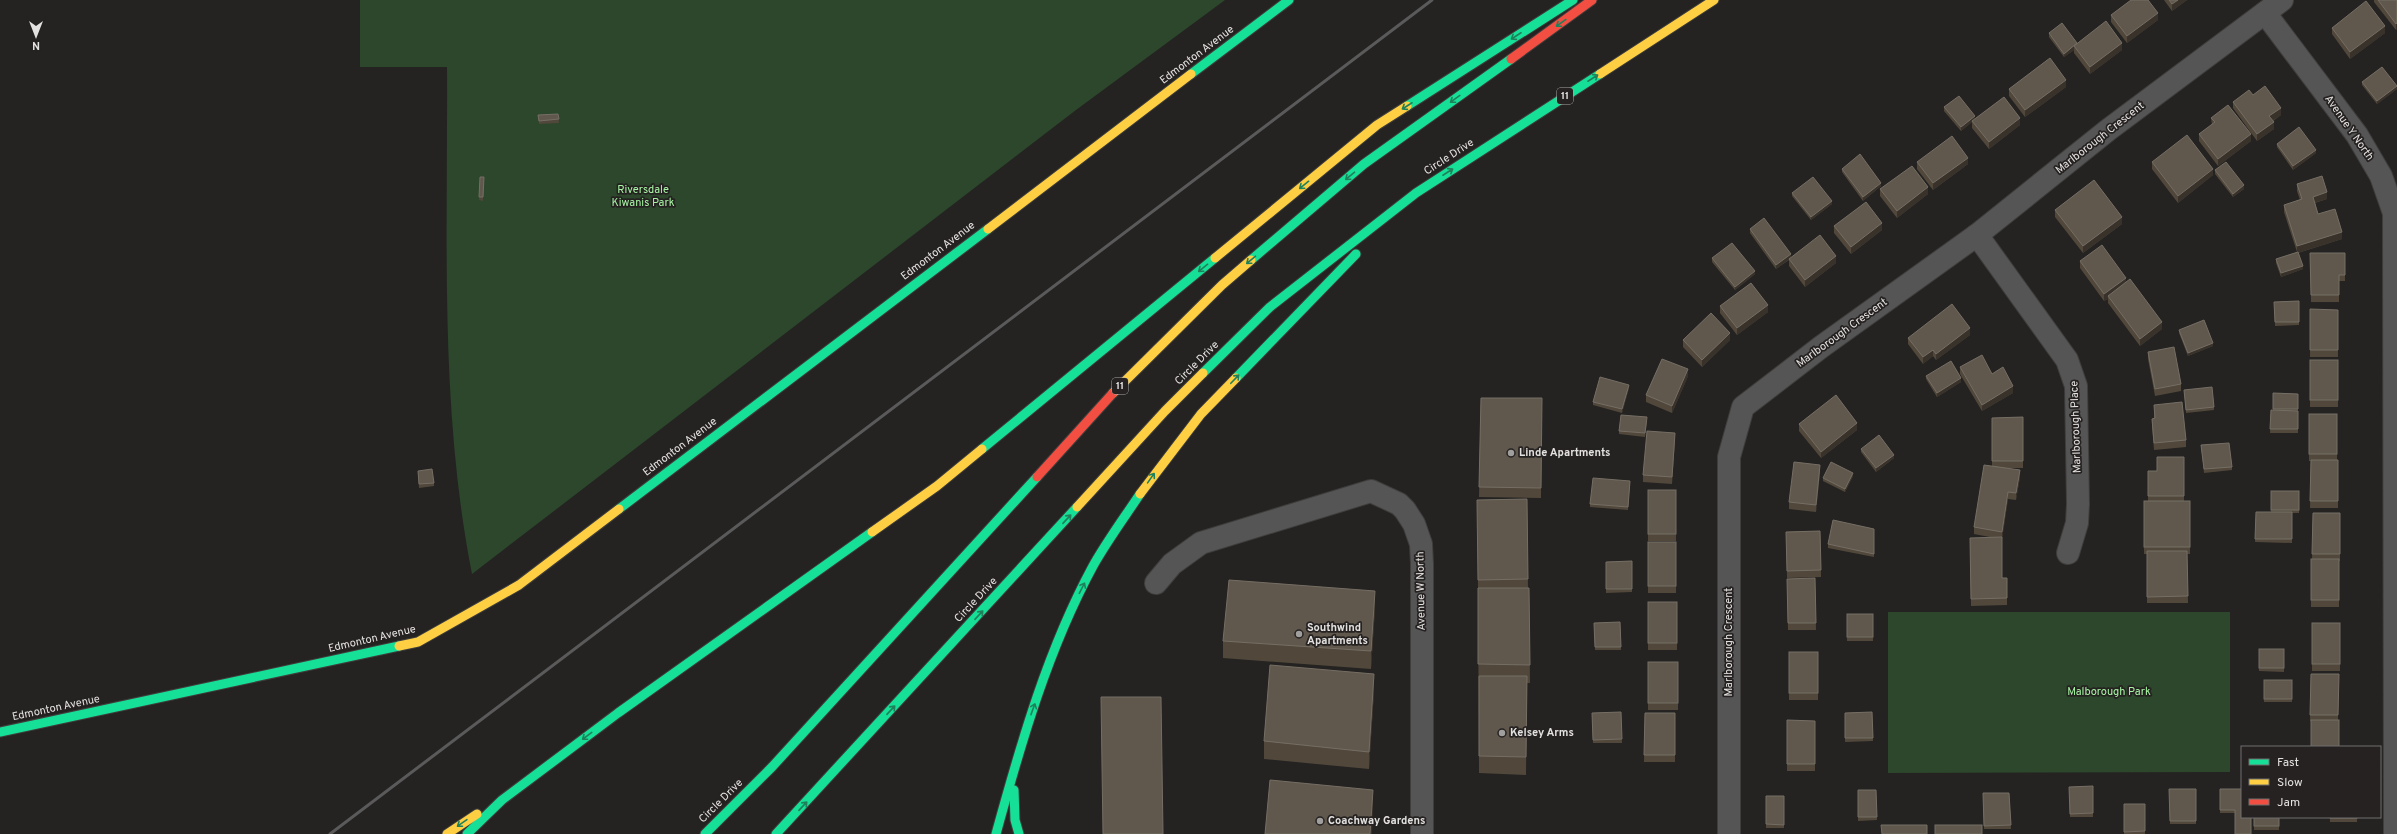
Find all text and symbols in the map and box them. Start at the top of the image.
north arrow [16,16,56,56]
one-way arrow [1555,19,1566,27]
street label: Edmonton Avenue [1157,23,1237,87]
one-way arrow [1511,32,1522,40]
text: N [32,38,40,52]
one-way arrow [1587,74,1599,82]
road number: 11 [1557,88,1573,104]
street label: Avenue Y North [2321,93,2377,163]
one-way arrow [1450,95,1461,103]
street label: Marlborough Crescent [2053,99,2147,177]
one-way arrow [1401,103,1413,111]
street label: Circle Drive [1421,136,1477,178]
one-way arrow [1442,168,1453,176]
one-way arrow [1345,171,1356,180]
one-way arrow [1299,181,1309,190]
park label: Riversdale Kiwanis Park [611,183,675,210]
street label: Edmonton Avenue [898,219,978,283]
one-way arrow [1246,255,1257,264]
one-way arrow [1198,263,1209,272]
street label: Marlborough Crescent [1794,295,1890,371]
street label: Circle Drive [1172,338,1222,388]
one-way arrow [1230,374,1240,384]
road number: 11 [1112,378,1128,394]
street label: Marlborough Place [2067,380,2085,473]
street label: Edmonton Avenue [640,415,720,479]
place label: Linde Apartments [1519,446,1611,460]
marker: Linde Apartments [1506,448,1516,458]
one-way arrow [1147,473,1155,484]
one-way arrow [1062,514,1072,524]
street label: Avenue W North [1413,551,1429,631]
street label: Circle Drive [951,574,1001,626]
one-way arrow [1079,582,1086,594]
street label: Marlborough Crescent [1722,587,1736,697]
one-way arrow [974,610,983,620]
place label: Southwind Apartments [1307,621,1368,648]
street label: Edmonton Avenue [327,622,417,656]
marker: Southwind Apartments [1294,629,1304,639]
park label: Malborough Park [2067,685,2151,699]
street label: Edmonton Avenue [11,692,101,724]
one-way arrow [1030,702,1037,715]
one-way arrow [886,705,896,715]
place label: Kelsey Arms [1510,726,1574,740]
marker: Kelsey Arms [1497,728,1507,738]
one-way arrow [582,732,593,740]
legend [2241,746,2381,818]
text: Fast [2277,755,2299,771]
text: Slow [2277,775,2303,791]
street label: Circle Drive [696,776,746,826]
text: Jam [2277,795,2300,811]
one-way arrow [798,801,808,811]
place label: Coachway Gardens [1328,814,1425,828]
marker: Coachway Gardens [1315,816,1325,826]
one-way arrow [457,819,468,827]

